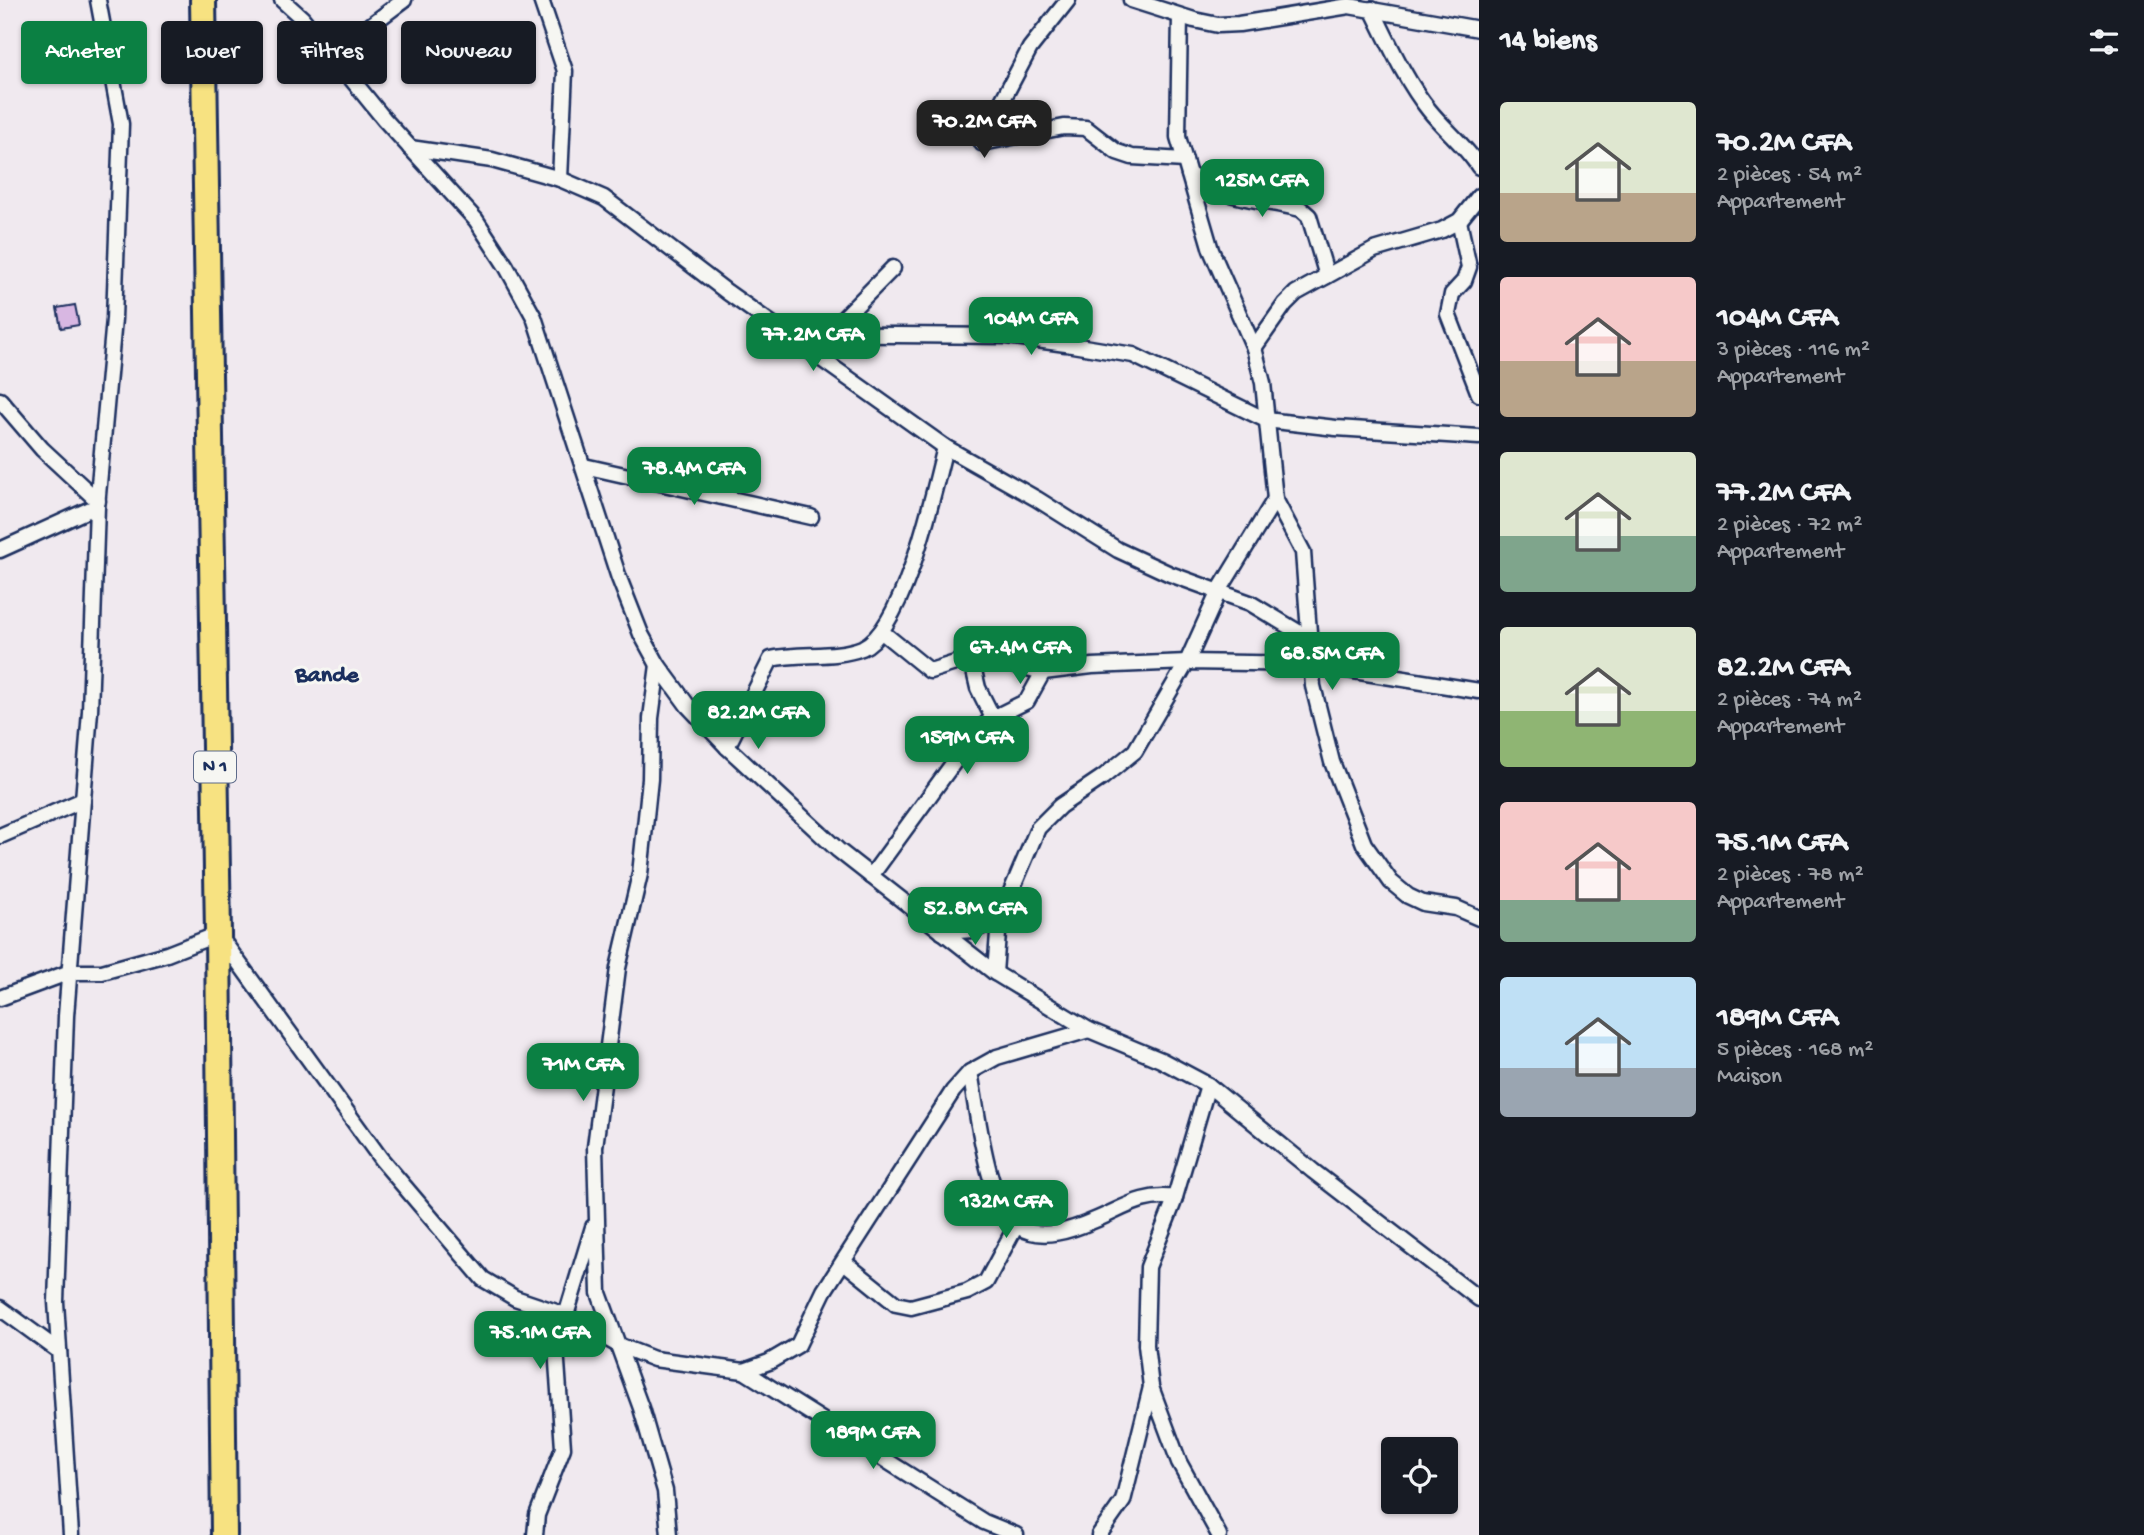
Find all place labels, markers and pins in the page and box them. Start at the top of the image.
pin: 70.2M CFA [904,100,1064,160]
pin: 125M CFA [1190,160,1334,219]
pin: 104M CFA [959,298,1103,357]
pin: 77.2M CFA [733,314,893,373]
pin: 78.4M CFA [614,448,774,507]
pin: 67.4M CFA [940,626,1100,686]
pin: 68.5M CFA [1252,632,1412,692]
pin: 82.2M CFA [678,692,838,751]
pin: 159M CFA [895,716,1039,776]
pin: 52.8M CFA [895,888,1055,947]
pin: 71M CFA [518,1044,648,1103]
pin: 132M CFA [934,1180,1078,1240]
pin: 75.1M CFA [460,1312,620,1371]
pin: 189M CFA [801,1412,945,1471]

